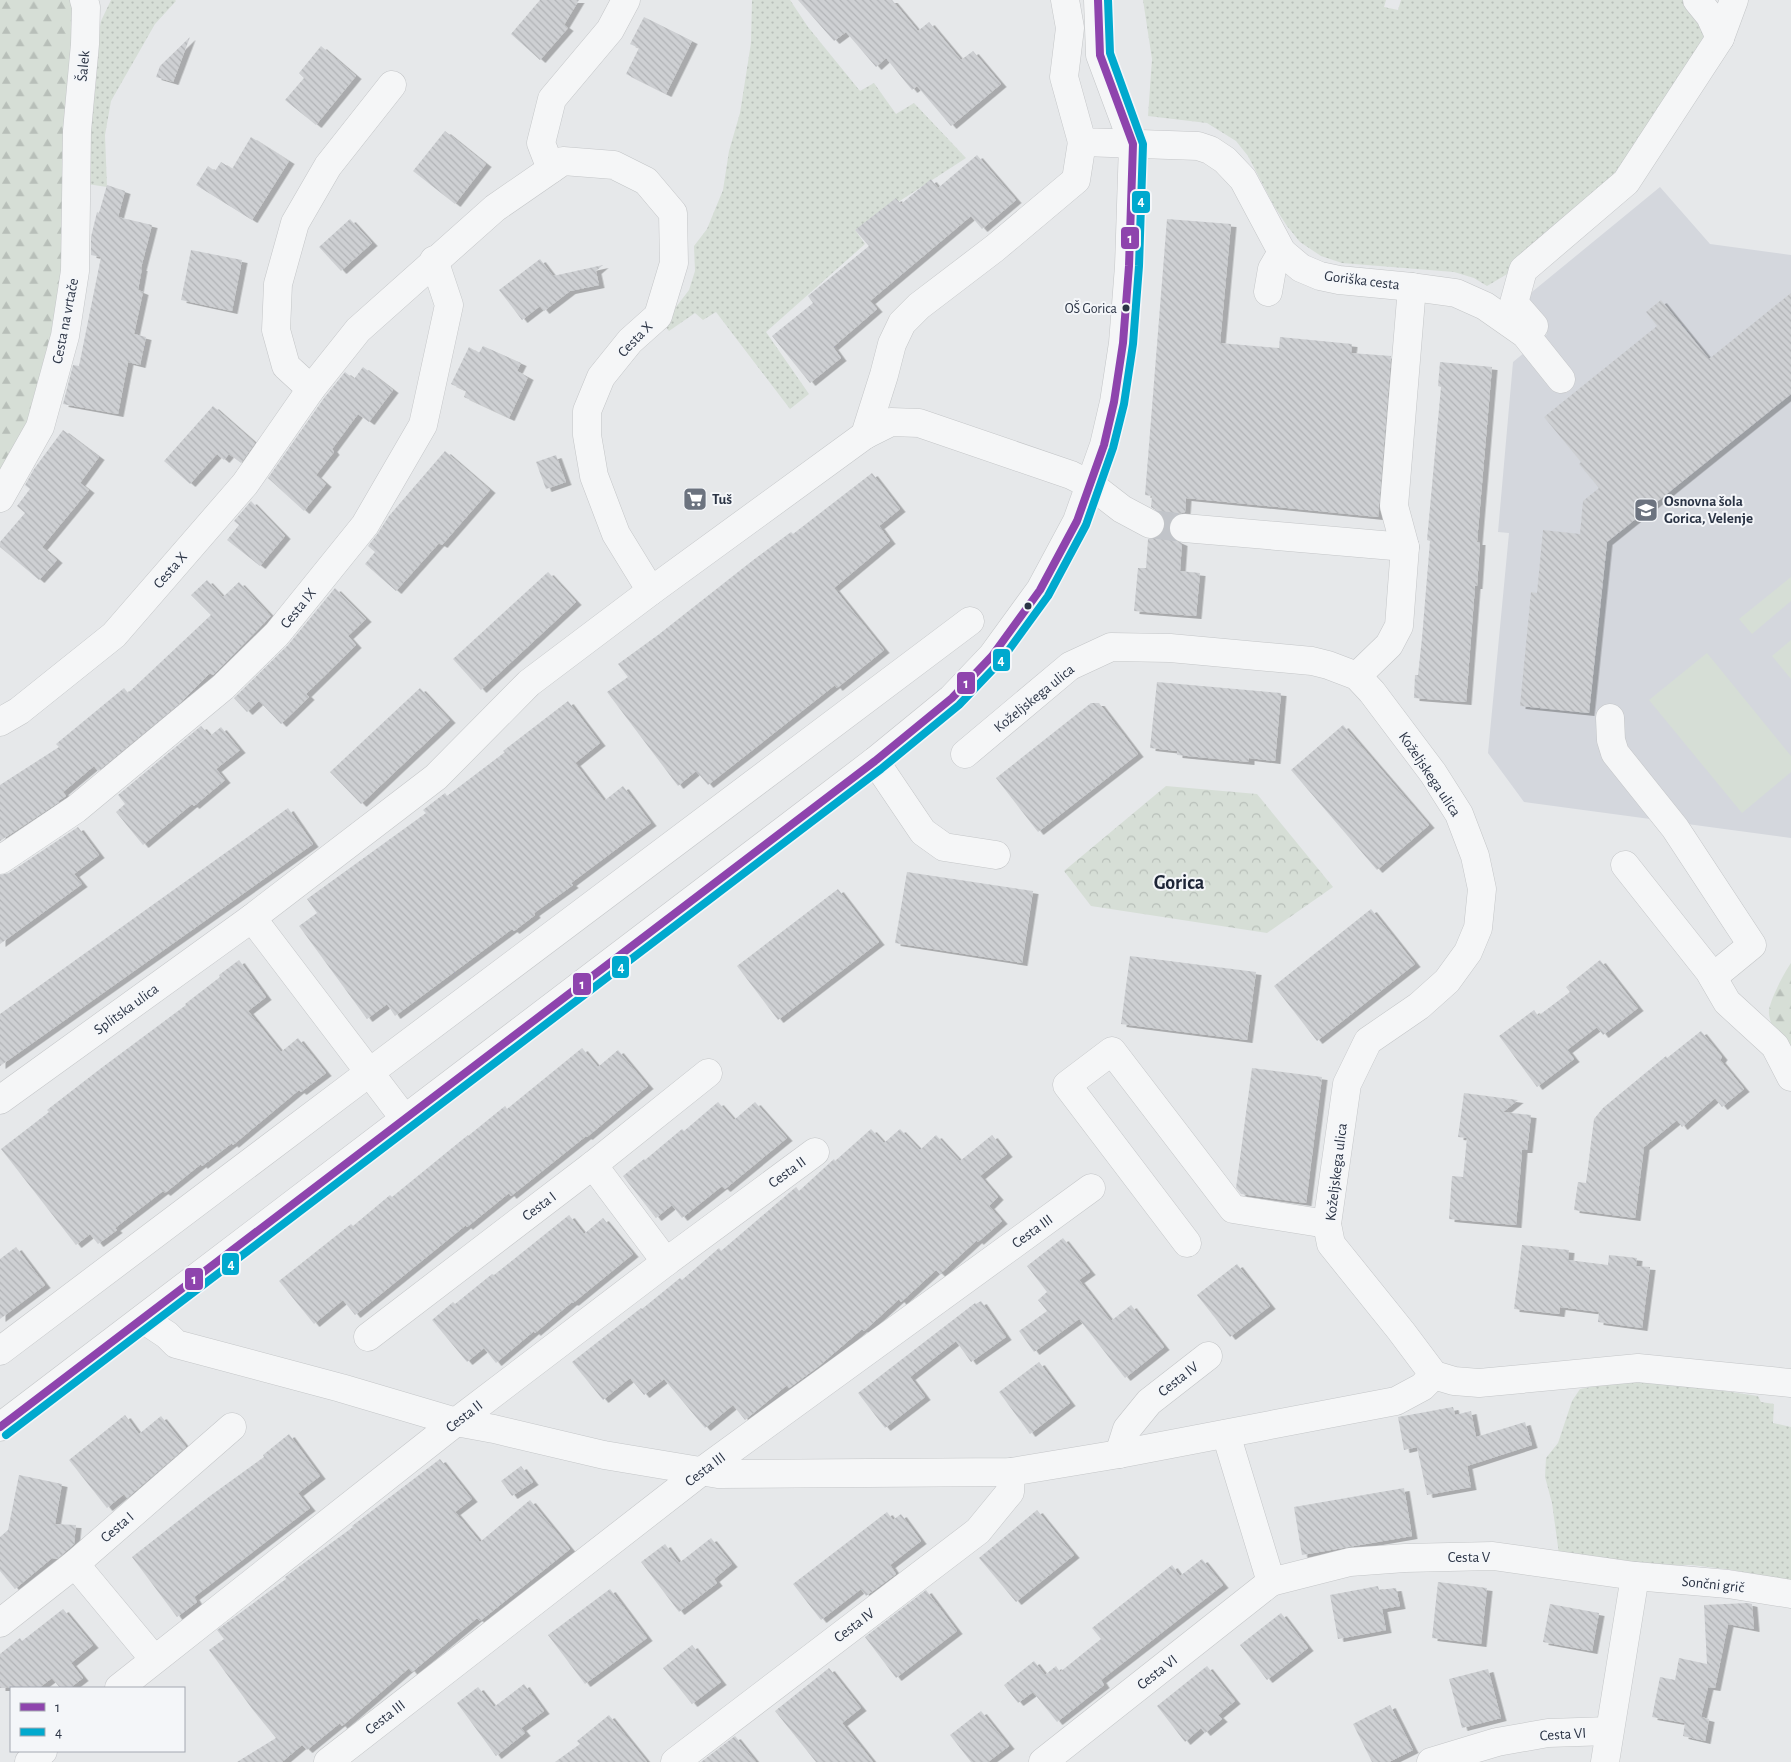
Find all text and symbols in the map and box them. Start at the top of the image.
street label: Šalek [74,50,92,82]
line badge: 4 [1131,190,1151,214]
text: 4 [1137,195,1145,209]
line badge: 1 [1120,226,1140,250]
text: 1 [1127,232,1133,246]
street label: Goriška cesta [1323,268,1401,293]
street label: Cesta na vrtače [50,277,81,365]
place label: OŠ Gorica [1065,300,1118,316]
marker: OŠ Gorica [1121,303,1131,313]
street label: Cesta X [615,319,656,360]
supermarket icon: Tuš [682,486,708,512]
place label: Tuš [712,492,732,507]
place label: Osnovna šola Gorica, Velenje [1664,494,1753,526]
school or university icon: Osnovna šola Gorica, Velenje [1633,497,1659,523]
street label: Cesta X [151,549,190,592]
street label: Cesta IX [278,585,319,631]
unlabelled marker [1023,601,1033,611]
line badge: 4 [992,648,1011,672]
text: 4 [997,654,1005,668]
street label: Koželjskega ulica [991,662,1077,735]
line badge: 1 [956,671,976,695]
text: 1 [963,677,969,691]
street label: Koželjskega ulica [1396,729,1463,819]
district label: Gorica [1154,873,1205,893]
line badge: 4 [611,955,630,979]
text: 4 [617,961,625,975]
line badge: 1 [572,972,592,996]
text: 1 [579,978,585,992]
street label: Splitska ulica [91,981,161,1038]
street label: Koželjskega ulica [1323,1122,1350,1222]
street label: Cesta II [766,1154,809,1191]
street label: Cesta I [520,1189,559,1224]
street label: Cesta III [1009,1212,1055,1251]
line badge: 4 [221,1252,240,1276]
text: 4 [227,1258,235,1272]
line badge: 1 [184,1267,204,1291]
text: 1 [191,1273,197,1287]
street label: Cesta IV [1155,1359,1202,1400]
street label: Cesta II [443,1397,486,1435]
street label: Cesta III [682,1450,728,1489]
street label: Cesta I [98,1509,137,1546]
street label: Cesta V [1448,1550,1491,1565]
street label: Sončni grič [1681,1574,1745,1595]
street label: Cesta IV [831,1605,878,1645]
street label: Cesta VI [1134,1652,1180,1693]
legend [10,1687,185,1752]
street label: Cesta III [362,1697,408,1738]
text: 1 [55,1700,60,1715]
text: 4 [55,1725,62,1740]
street label: Cesta VI [1539,1725,1587,1744]

